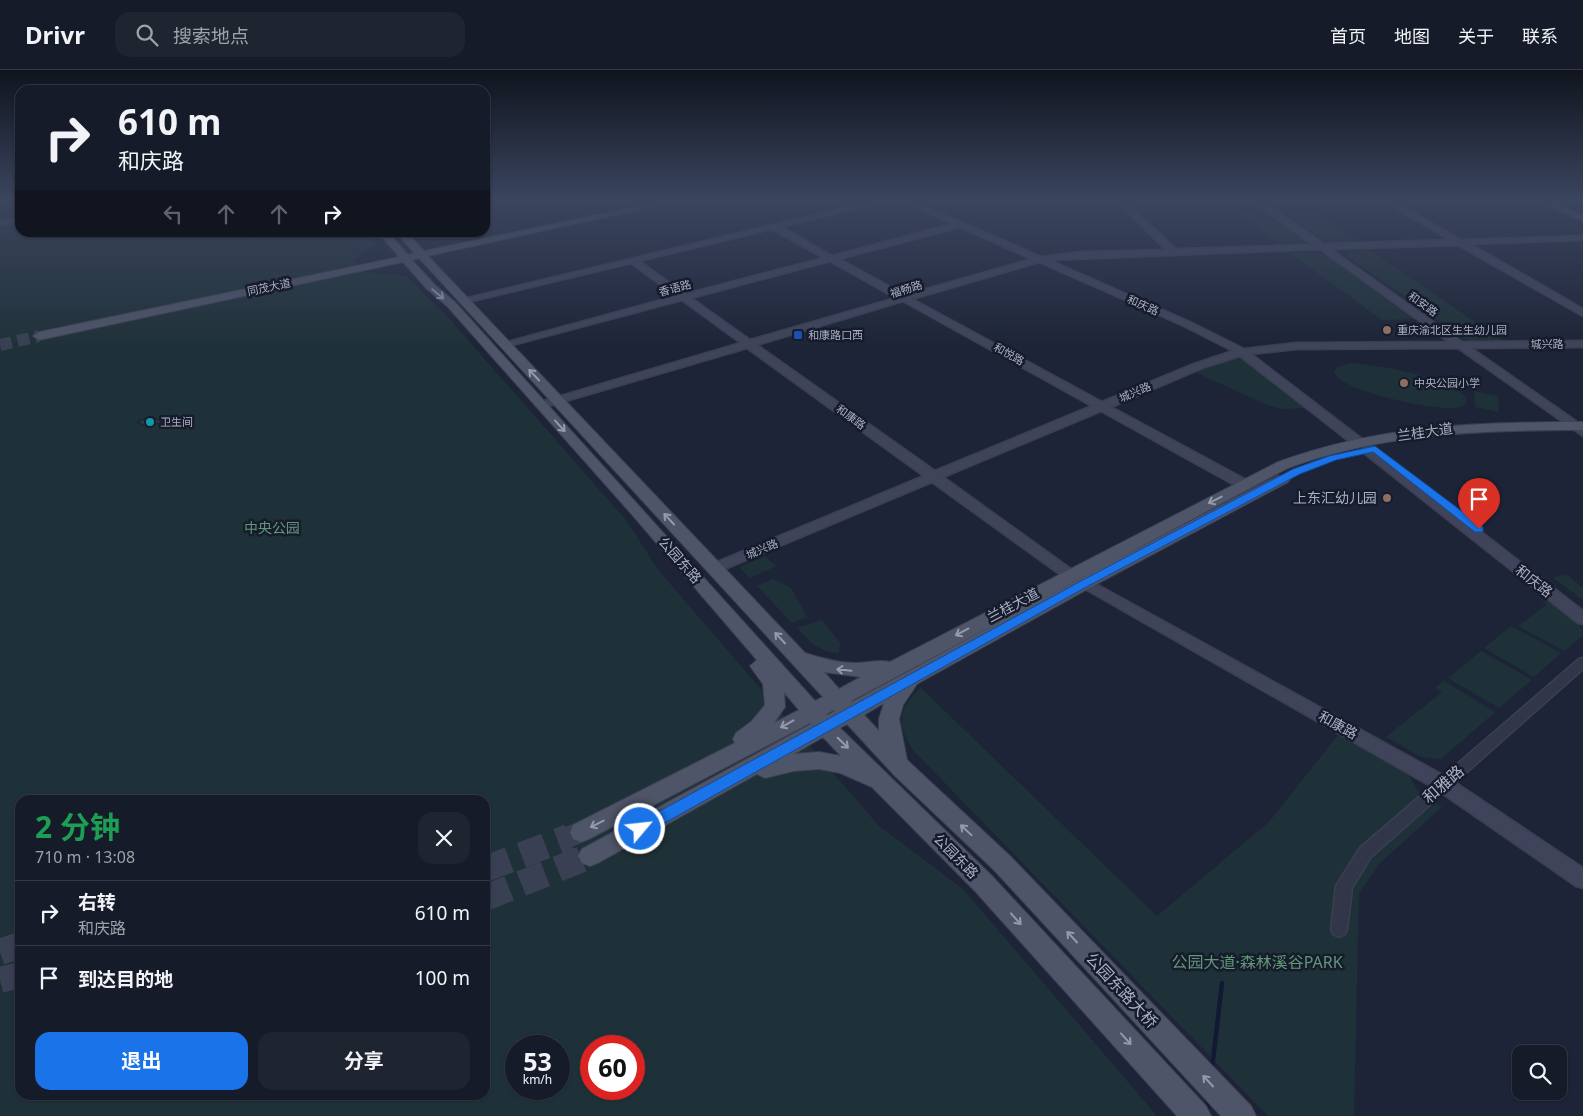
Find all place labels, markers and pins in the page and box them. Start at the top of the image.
place label: 重庆渝北区生生幼儿园 [1397,322,1507,337]
marker: 重庆渝北区生生幼儿园 [1381,324,1393,336]
place label: 和康路口西 [808,327,863,342]
marker: 和康路口西 [792,329,804,341]
place label: 中央公园小学 [1414,375,1480,390]
marker: 中央公园小学 [1398,377,1410,389]
place label: 卫生间 [160,414,193,429]
marker: 卫生间 [144,416,156,428]
pin [1458,478,1500,529]
place label: 上东汇幼儿园 [1293,488,1377,507]
marker: 上东汇幼儿园 [1381,492,1393,504]

